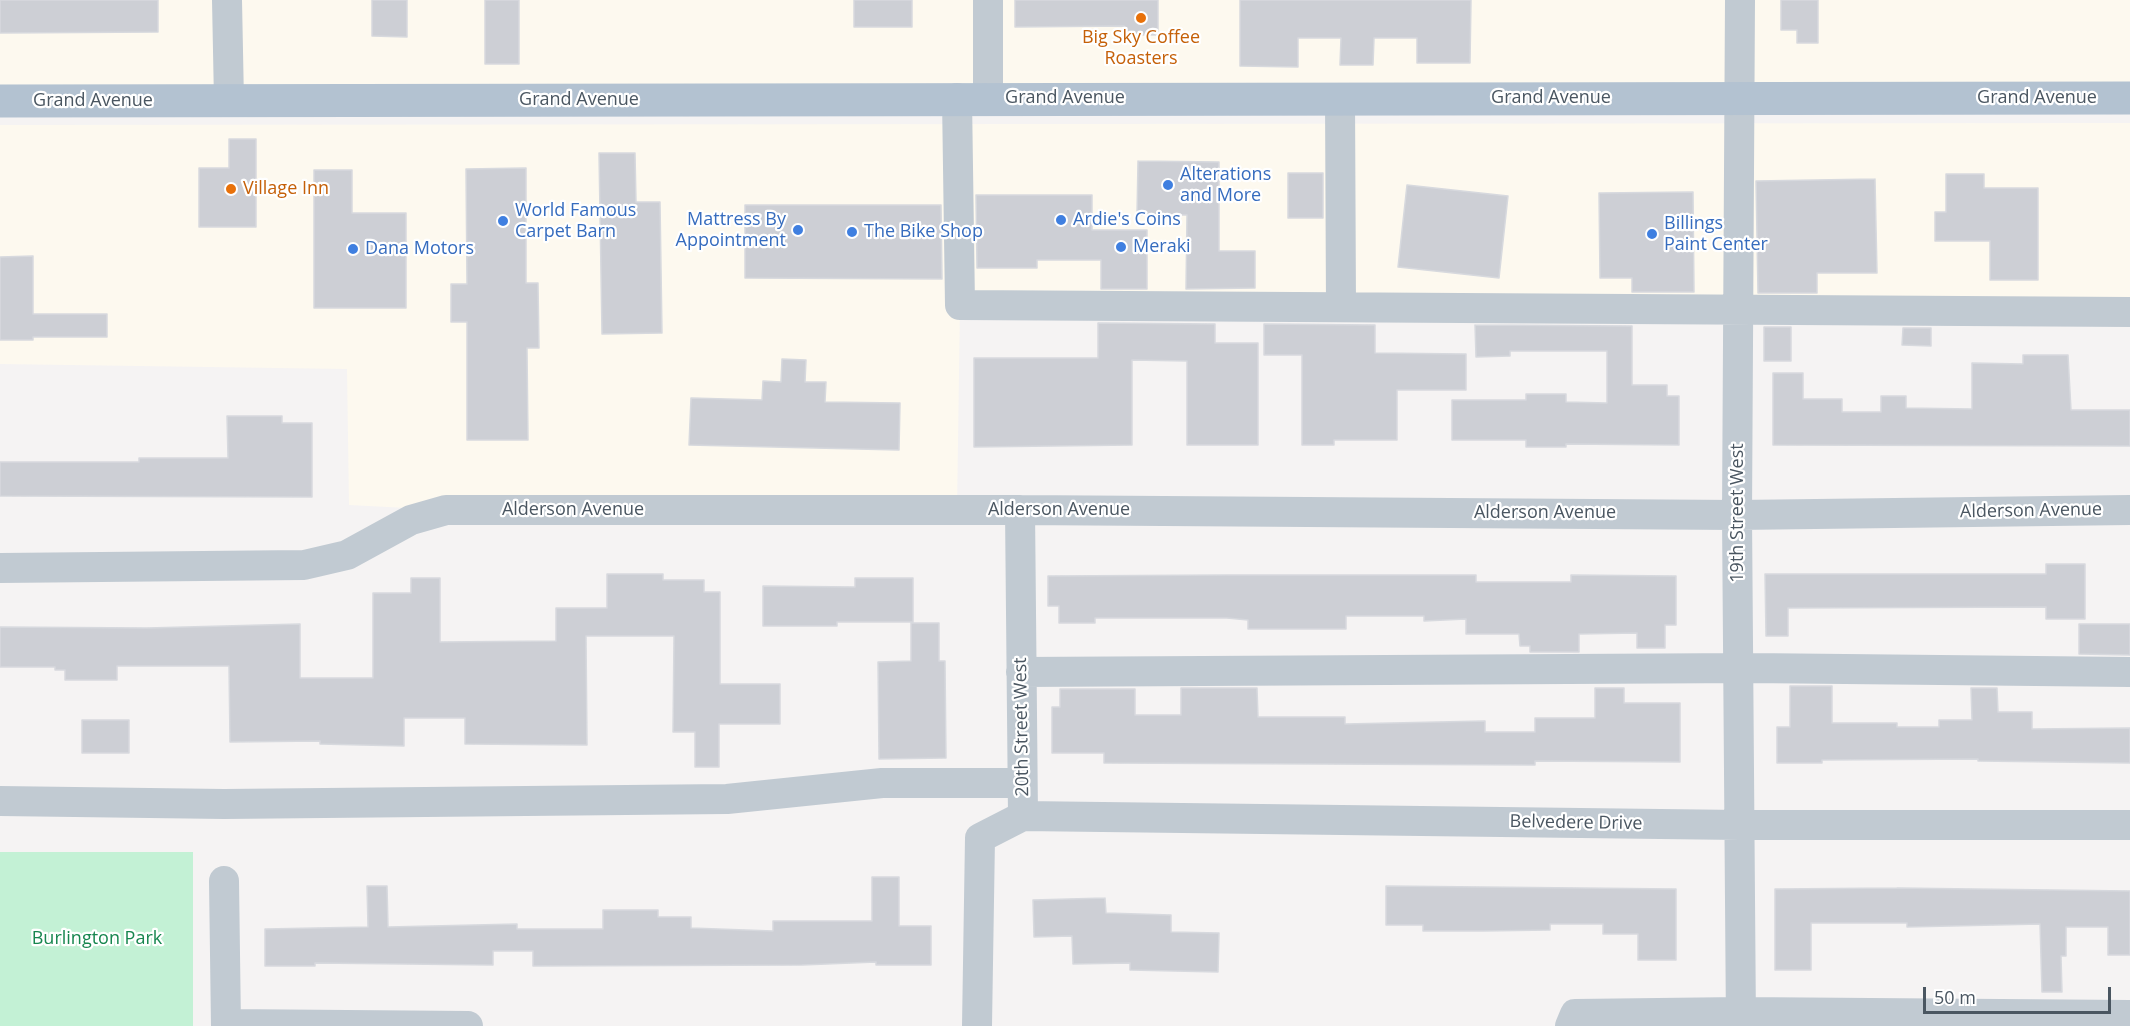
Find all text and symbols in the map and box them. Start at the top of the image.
marker: Big Sky Coffee Roasters [1134,11,1148,25]
place label: Big Sky Coffee Roasters [1082,27,1200,70]
street label: Grand Avenue [1005,87,1125,109]
street label: Grand Avenue [1491,87,1611,109]
street label: Grand Avenue [1977,87,2097,109]
street label: Grand Avenue [519,89,639,111]
street label: Grand Avenue [33,90,153,112]
place label: Alterations and More [1180,164,1271,207]
place label: Village Inn [243,178,329,200]
marker: Alterations and More [1161,178,1175,192]
marker: Village Inn [224,182,238,196]
place label: World Famous Carpet Barn [515,200,636,242]
place label: Mattress By Appointment [676,209,786,252]
place label: Ardie's Coins [1073,209,1181,231]
marker: Ardie's Coins [1054,213,1068,227]
place label: Billings Paint Center [1664,213,1768,256]
marker: World Famous Carpet Barn [496,214,510,228]
place label: The Bike Shop [864,221,983,243]
marker: Mattress By Appointment [791,223,805,237]
marker: The Bike Shop [845,225,859,239]
marker: Billings Paint Center [1645,227,1659,241]
place label: Meraki [1133,236,1191,258]
place label: Dana Motors [365,238,474,260]
marker: Meraki [1114,240,1128,254]
marker: Dana Motors [346,242,360,256]
street label: 19th Street West [1727,443,1749,583]
street label: Alderson Avenue [502,499,644,521]
street label: Alderson Avenue [988,499,1130,521]
street label: Alderson Avenue [1960,499,2102,523]
street label: Alderson Avenue [1474,502,1616,524]
street label: 20th Street West [1010,657,1034,797]
street label: Belvedere Drive [1509,811,1643,835]
park label: Burlington Park [32,928,162,950]
scale bar [1926,975,2114,1013]
text: 50 m [1934,985,1976,1009]

